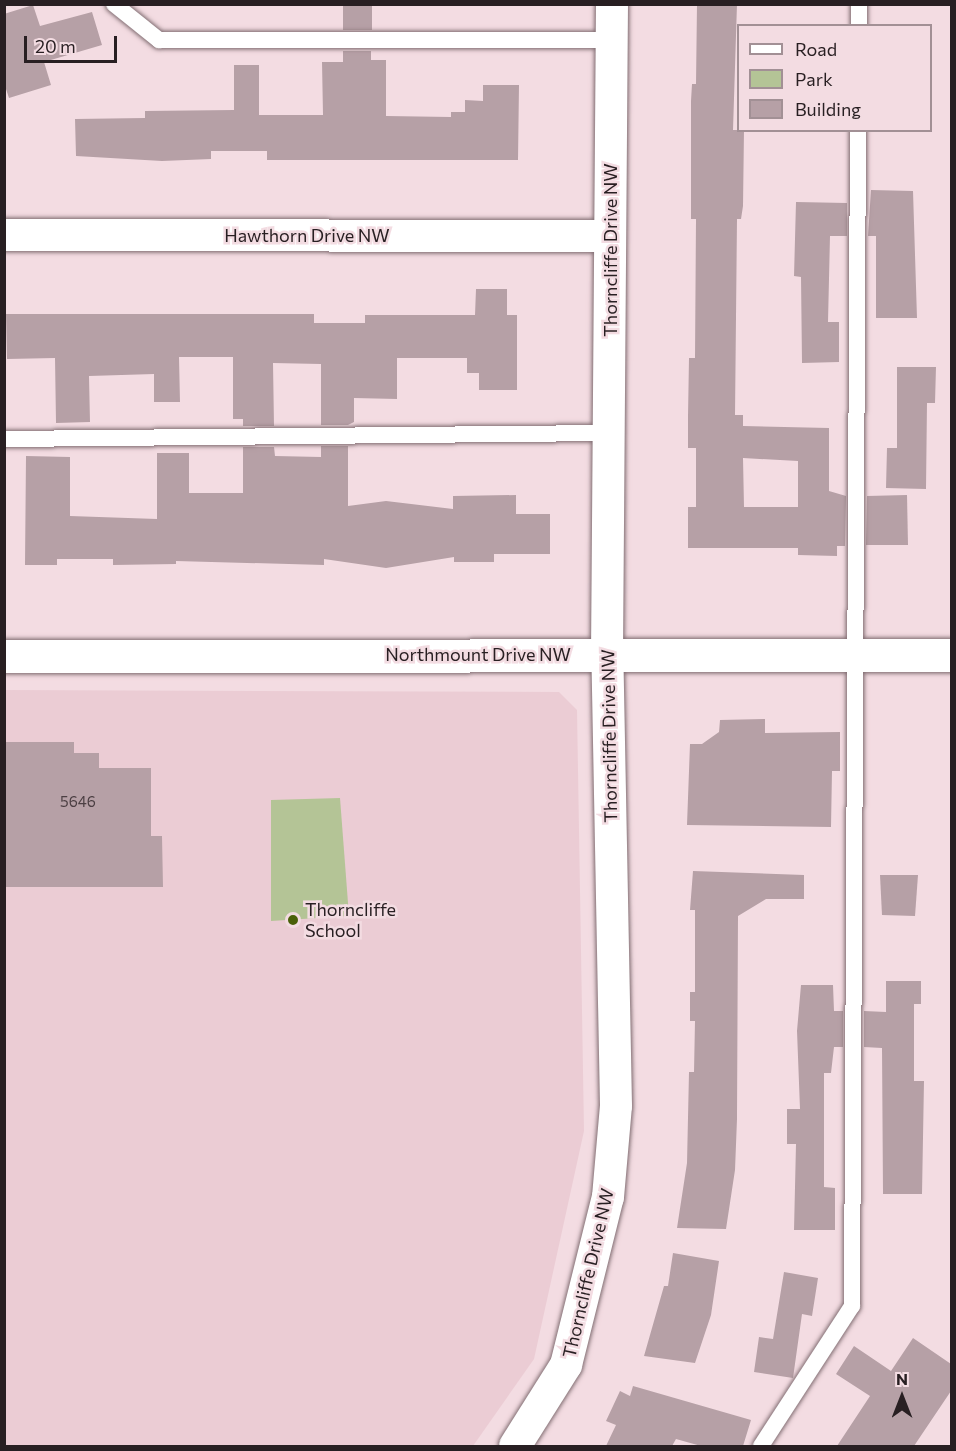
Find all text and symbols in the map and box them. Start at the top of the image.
scale bar [27,24,120,62]
legend [737,24,932,132]
text: 20 m [35,35,76,57]
text: Road [795,38,837,60]
text: Park [795,68,833,90]
text: Building [795,98,861,120]
street label: Thorncliffe Drive NW [599,163,621,337]
street label: Hawthorn Drive NW [224,224,390,246]
street label: Northmount Drive NW [385,643,571,665]
street label: Thorncliffe Drive NW [597,649,621,823]
house number: 5646 [60,793,96,811]
place label: Thorncliffe School [305,899,396,942]
marker: Thorncliffe School [286,913,300,927]
street label: Thorncliffe Drive NW [558,1186,618,1360]
north arrow [872,1367,932,1427]
text: N [896,1369,908,1388]

